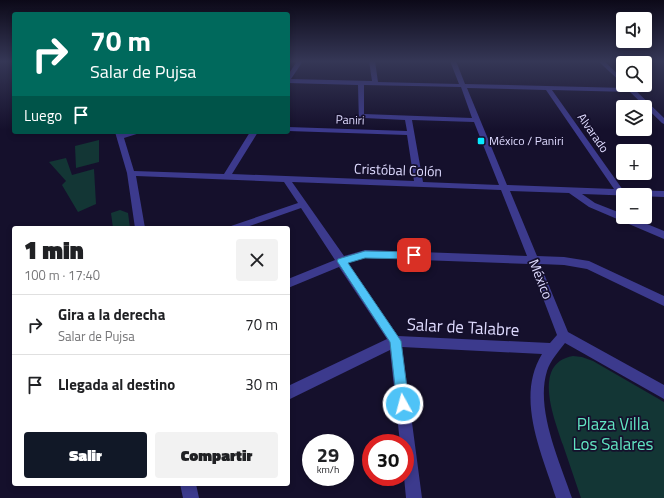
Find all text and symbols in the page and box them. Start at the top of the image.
map controls [616,12,652,224]
button: sound [616,12,652,48]
text: 70 m [90,19,151,62]
icon: right [24,28,76,80]
button: search [616,56,652,92]
text: Salar de Pujsa [90,58,196,85]
button: layers [616,100,652,136]
text: Luego [24,104,62,127]
icon: arrive [70,104,92,126]
street label: Alvarado [573,109,614,156]
street label: Paniri [335,110,365,129]
place label: México / Paniri [489,131,564,150]
marker: México / Paniri [476,136,486,146]
button: + [616,144,652,180]
street label: Cristóbal Colón [354,157,442,182]
button: − [616,188,652,224]
text: 1 min [24,232,84,268]
pin [397,238,431,272]
button: close [236,239,278,281]
icon: arrive [403,244,425,266]
street label: México [524,256,559,302]
text: 100 m · 17:40 [24,265,100,285]
text: Gira a la derecha [58,303,165,326]
street label: Salar de Talabre [406,311,520,343]
text: 70 m [245,313,278,336]
icon: right [24,314,46,336]
text: Salar de Pujsa [58,326,135,346]
text: Llegada al destino [58,373,175,396]
text: 30 m [245,373,278,396]
icon: arrive [24,374,46,396]
position arrow [382,383,424,425]
park label: Plaza Villa Los Salares [572,411,654,457]
button: Salir [24,432,147,478]
button: Compartir [155,432,278,478]
speed limit sign: 30 [362,434,414,486]
text: 29 [317,439,339,470]
text: km/h [317,462,339,477]

